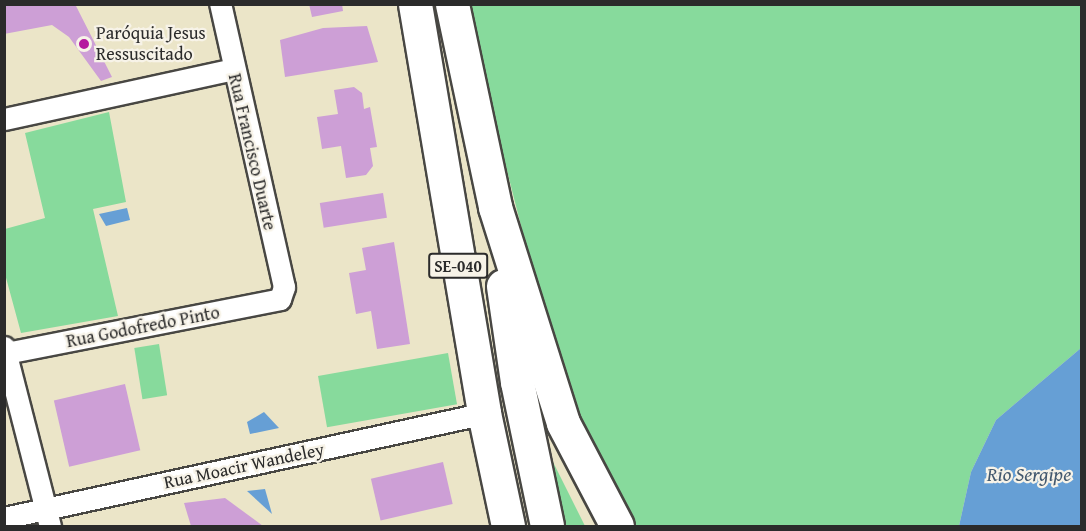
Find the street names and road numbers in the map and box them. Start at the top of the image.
street label: Rua Francisco Duarte [223,72,281,232]
road number: SE-040 [428,253,488,279]
street label: Rua Godofredo Pinto [65,302,221,352]
street label: Rua Moacir Wandeley [162,438,326,494]

